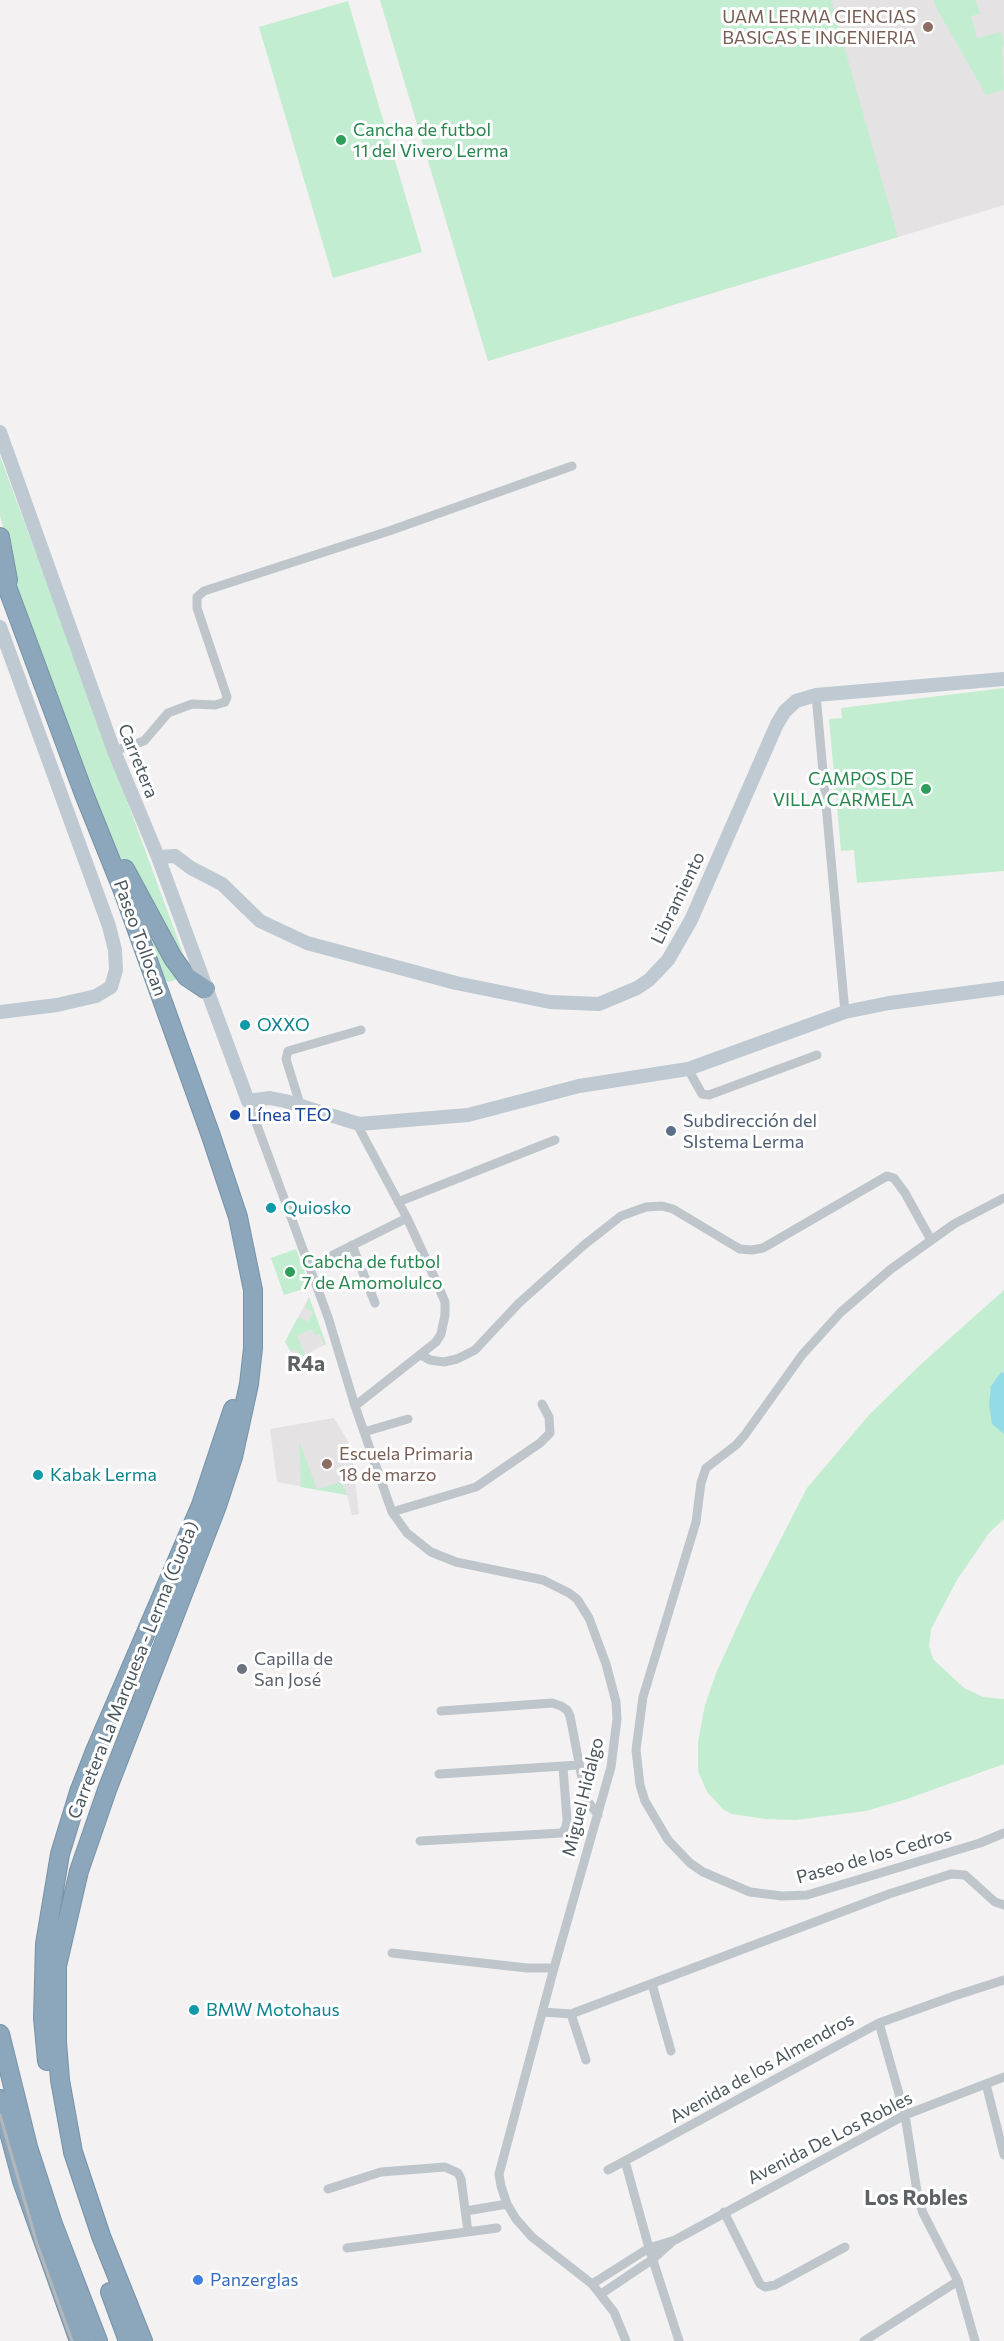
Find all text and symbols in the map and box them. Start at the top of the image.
place label: UAM LERMA CIENCIAS BASICAS E INGENIERIA [722,6,916,48]
marker: UAM LERMA CIENCIAS BASICAS E INGENIERIA [921,20,935,34]
place label: Cancha de futbol 11 del Vivero Lerma [353,119,508,162]
marker: Cancha de futbol 11 del Vivero Lerma [334,133,348,147]
street label: Carretera [113,721,163,801]
place label: CAMPOS DE VILLA CARMELA [773,768,914,810]
marker: CAMPOS DE VILLA CARMELA [919,782,933,796]
street label: Libramiento [646,848,710,948]
street label: Paseo Tollocan [109,877,171,999]
place label: OXXO [257,1014,310,1036]
marker: OXXO [238,1018,252,1032]
place label: Línea TEO [247,1104,332,1126]
marker: Línea TEO [228,1108,242,1122]
place label: Subdirección del SIstema Lerma [683,1110,817,1152]
marker: Subdirección del SIstema Lerma [664,1124,678,1138]
place label: Quiosko [283,1197,351,1219]
marker: Quiosko [264,1201,278,1215]
place label: Cabcha de futbol 7 de Amomolulco [302,1251,442,1294]
marker: Cabcha de futbol 7 de Amomolulco [283,1265,297,1279]
district label: R4a [287,1351,325,1377]
place label: Escuela Primaria 18 de marzo [339,1443,473,1486]
marker: Escuela Primaria 18 de marzo [320,1457,334,1471]
place label: Kabak Lerma [50,1464,157,1486]
marker: Kabak Lerma [31,1468,45,1482]
street label: Carretera La Marquesa - Lerma (Cuota) [63,1518,203,1822]
place label: Capilla de San José [254,1648,333,1690]
marker: Capilla de San José [235,1662,249,1676]
street label: Miguel Hidalgo [558,1735,608,1859]
street label: Paseo de los Cedros [794,1823,954,1889]
place label: BMW Motohaus [206,1999,340,2021]
marker: BMW Motohaus [187,2003,201,2017]
street label: Avenida de los Almendros [666,2008,858,2128]
street label: Avenida De Los Robles [744,2087,916,2189]
district label: Los Robles [864,2185,968,2211]
place label: Panzerglas [210,2269,299,2291]
marker: Panzerglas [191,2273,205,2287]

